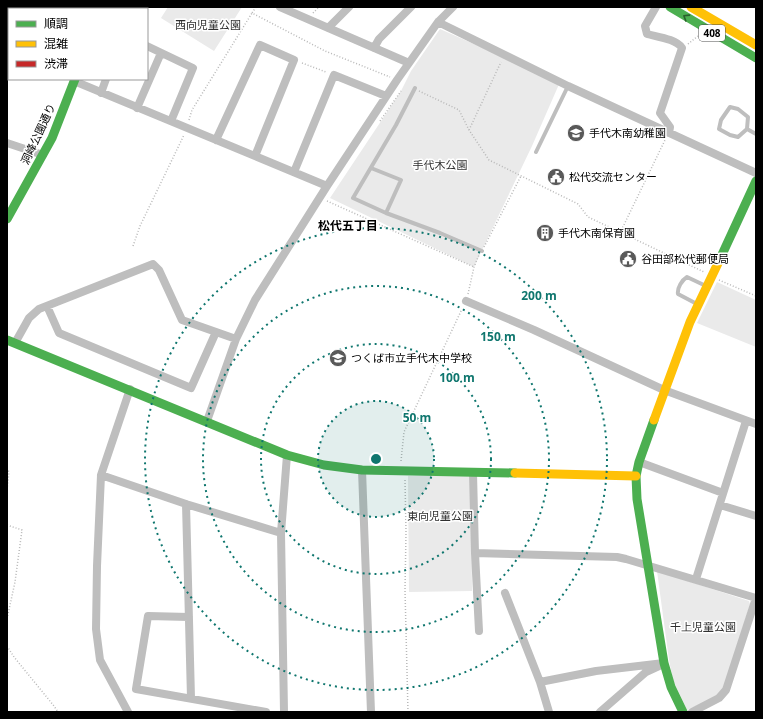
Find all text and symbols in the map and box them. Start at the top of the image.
legend [8,8,148,80]
one-way arrow [683,14,690,22]
text: 順調 [44,15,68,32]
park label: 西向児童公園 [175,17,241,32]
road number: 408 [699,25,725,41]
text: 混雑 [44,35,68,52]
text: 渋滞 [44,55,68,72]
street label: 洞峰公園通り [17,101,58,167]
school or university icon: 手代木南幼稚園 [566,123,586,143]
place label: 手代木南幼稚園 [589,125,666,140]
park label: 手代木公園 [413,157,468,172]
public building icon: 松代交流センター [546,167,566,187]
place label: 松代交流センター [569,169,657,184]
district label: 松代五丁目 [318,217,378,234]
building icon: 手代木南保育園 [535,223,555,243]
place label: 手代木南保育園 [558,225,635,240]
public building icon: 谷田部松代郵便局 [618,249,638,269]
place label: 谷田部松代郵便局 [641,251,729,266]
text: 200 m [521,287,557,304]
text: 150 m [480,328,516,345]
school or university icon: つくば市立手代木中学校 [328,348,348,368]
place label: つくば市立手代木中学校 [351,350,472,365]
text: 100 m [439,369,475,386]
text: 50 m [403,409,431,426]
centre of rings [369,452,383,466]
park label: 東向児童公園 [407,508,473,523]
park label: 千上児童公園 [670,619,736,634]

